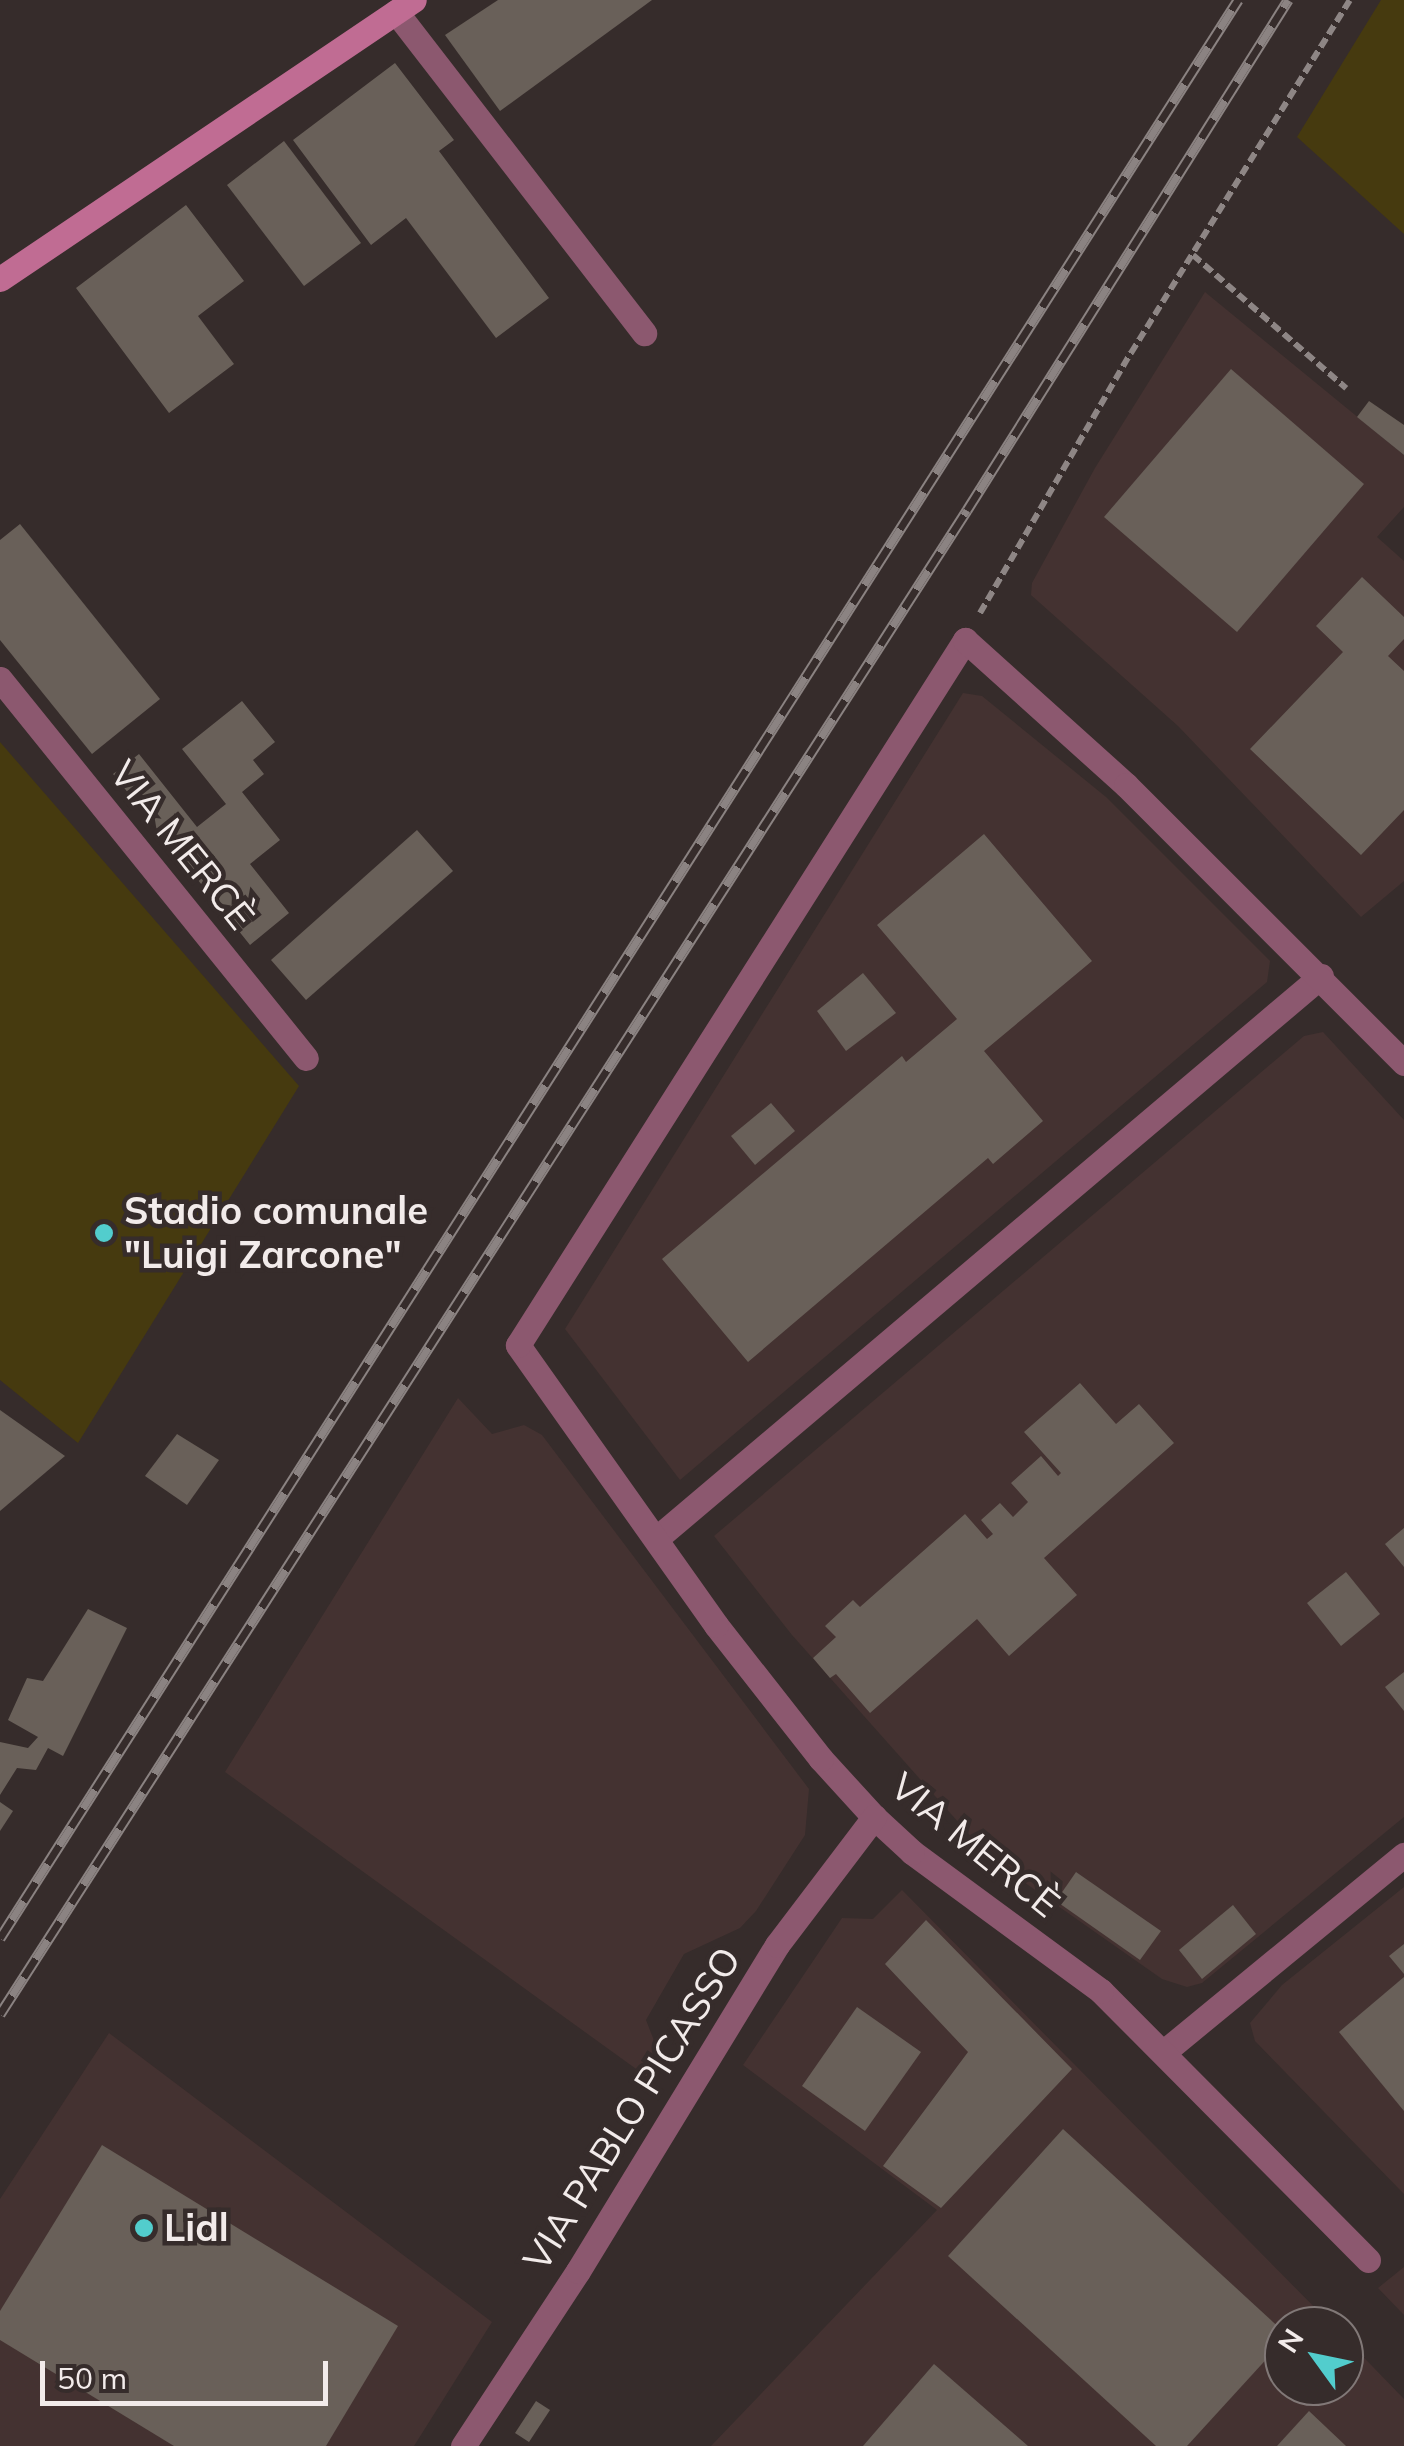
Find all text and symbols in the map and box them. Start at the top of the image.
street label: VIA MERCÈ [100,752,264,938]
place label: Stadio comunale "Luigi Zarcone" [124,1188,428,1278]
marker: Stadio comunale "Luigi Zarcone" [93,1222,115,1244]
street label: VIA MERCÈ [882,1763,1068,1927]
street label: VIA PABLO PICASSO [514,1939,750,2279]
place label: Lidl [164,2205,229,2251]
marker: Lidl [133,2217,155,2239]
north arrow [1264,2306,1364,2406]
text: N [1270,2322,1311,2359]
scale bar [45,2341,332,2403]
text: 50 m [57,2359,127,2397]

